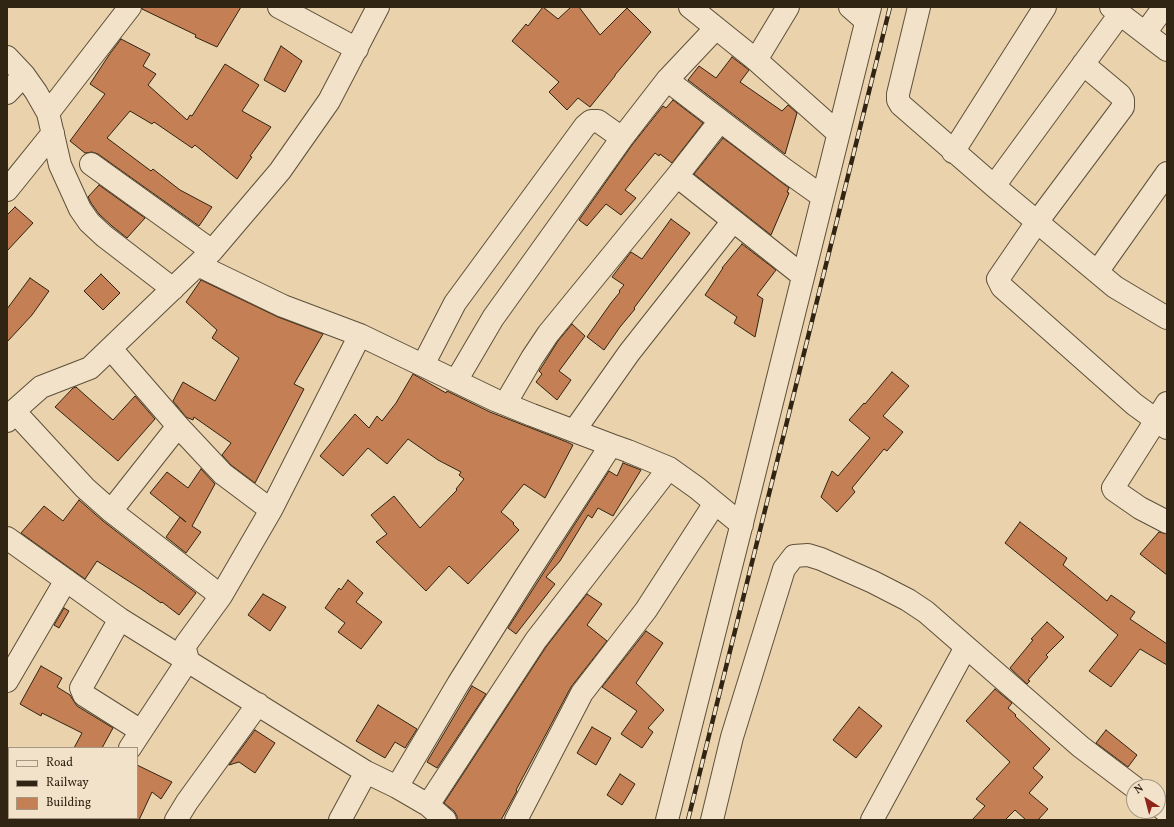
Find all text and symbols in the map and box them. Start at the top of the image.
legend [8,747,138,819]
text: Road [46,755,73,771]
text: Railway [46,775,89,791]
north arrow [1126,779,1166,819]
text: N [1132,781,1147,798]
text: Building [46,795,91,811]

